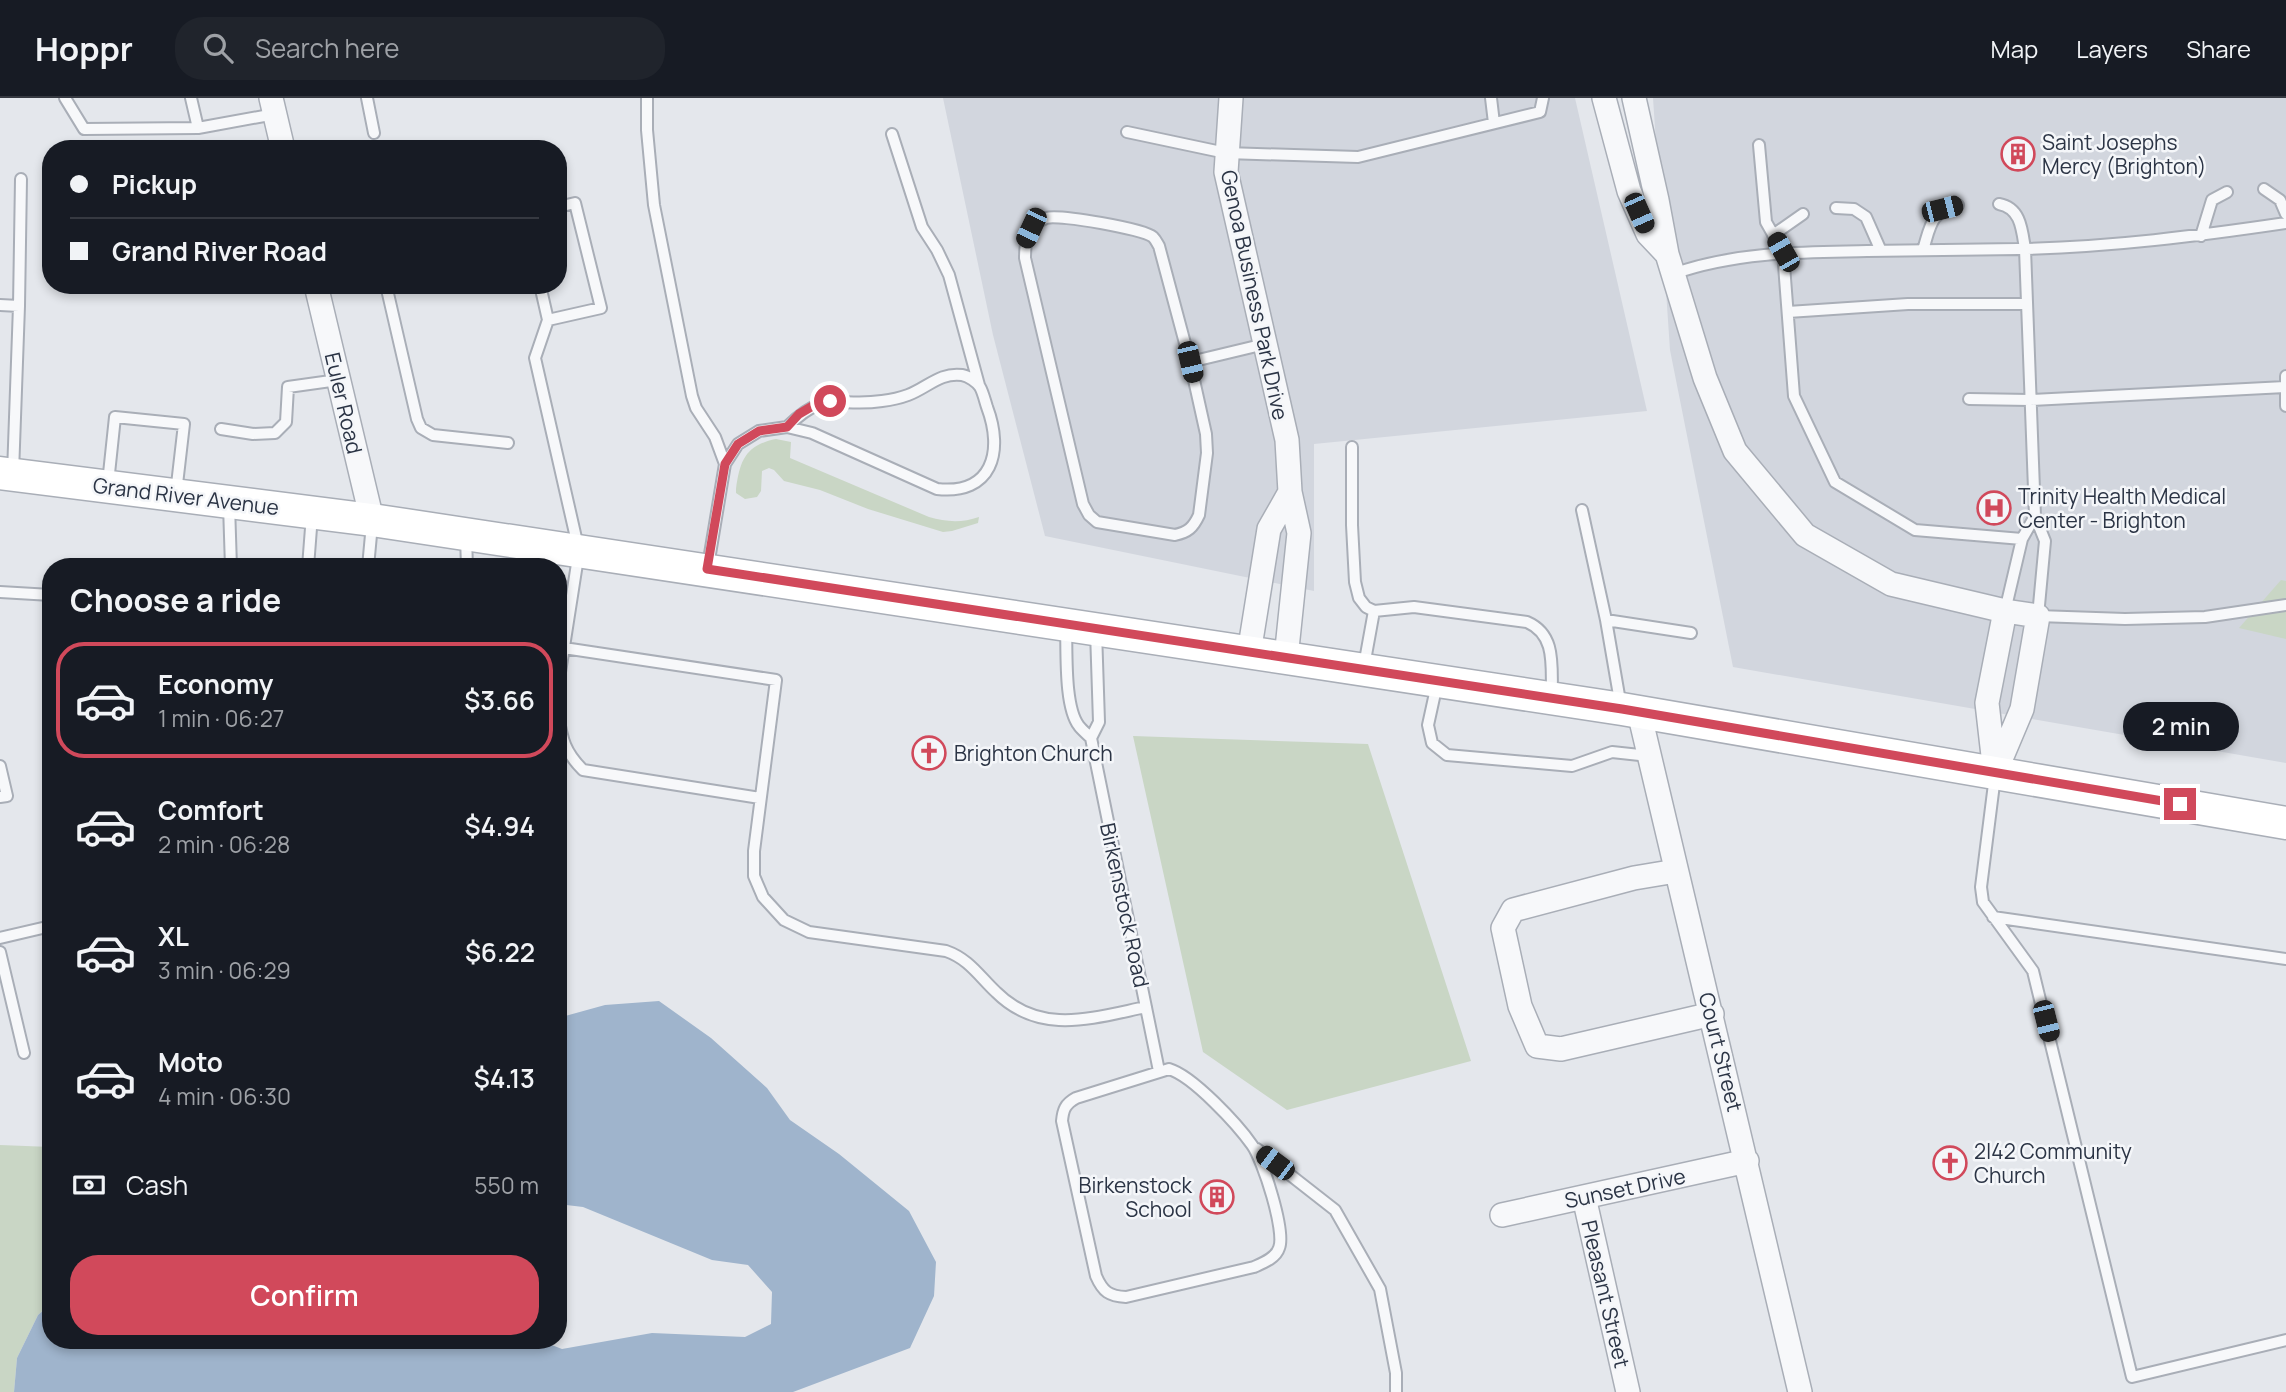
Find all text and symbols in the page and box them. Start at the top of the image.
search box [175,17,665,80]
text: Hoppr [35,26,133,71]
icon: search [199,29,237,67]
text: Search here [255,30,400,66]
text: Map [1991,32,2038,65]
text: Layers [2076,32,2148,65]
text: Share [2186,32,2251,65]
place label: Saint Josephs Mercy (Brighton) [2042,128,2206,180]
building icon: Saint Josephs Mercy (Brighton) [1999,135,2037,173]
text: Pickup [112,166,197,202]
street label: Genoa Business Park Drive [1215,167,1295,423]
car [1621,190,1658,236]
car [1920,194,1965,224]
car [1013,205,1050,251]
car [1764,229,1803,275]
text: Grand River Road [112,233,327,269]
car [1176,339,1205,385]
street label: Euler Road [319,350,369,456]
route start [814,385,846,417]
street label: Grand River Avenue [91,471,281,521]
place label: Trinity Health Medical Center - Brighton [2018,482,2226,534]
hospital icon: Trinity Health Medical Center - Brighton [1975,489,2013,527]
text: Choose a ride [70,578,281,622]
text: Economy [158,666,273,702]
icon: car [74,669,137,732]
text: $3.66 [464,682,535,718]
text: 1 min · 06:27 [158,702,284,734]
callout: 2 min [2122,702,2238,752]
text: 2 min [2152,710,2210,742]
church icon: Brighton Church [910,734,948,772]
place label: Brighton Church [954,739,1113,767]
route end [2164,788,2196,820]
text: Comfort [158,792,264,828]
icon: car [74,795,137,858]
text: $4.94 [465,808,535,844]
street label: Birkenstock Road [1094,820,1156,990]
text: 2 min · 06:28 [158,828,290,860]
text: XL [158,918,189,954]
icon: car [74,921,137,984]
text: $6.22 [465,934,535,970]
text: 3 min · 06:29 [158,954,291,986]
street label: Court Street [1693,990,1749,1114]
car [2031,998,2062,1044]
text: Moto [158,1044,223,1080]
icon: car [74,1047,137,1110]
text: $4.13 [474,1060,535,1096]
text: 4 min · 06:30 [158,1080,291,1112]
place label: 2|42 Community Church [1974,1137,2132,1189]
car [1252,1142,1299,1184]
church icon: 2|42 Community Church [1931,1144,1969,1182]
street label: Sunset Drive [1562,1162,1688,1214]
icon: cash [70,1166,108,1204]
text: Cash [126,1167,188,1203]
text: 550 m [474,1169,539,1201]
place label: Birkenstock School [1079,1171,1193,1223]
building icon: Birkenstock School [1198,1178,1236,1216]
street label: Pleasant Street [1575,1217,1637,1371]
button: Confirm [70,1255,539,1335]

